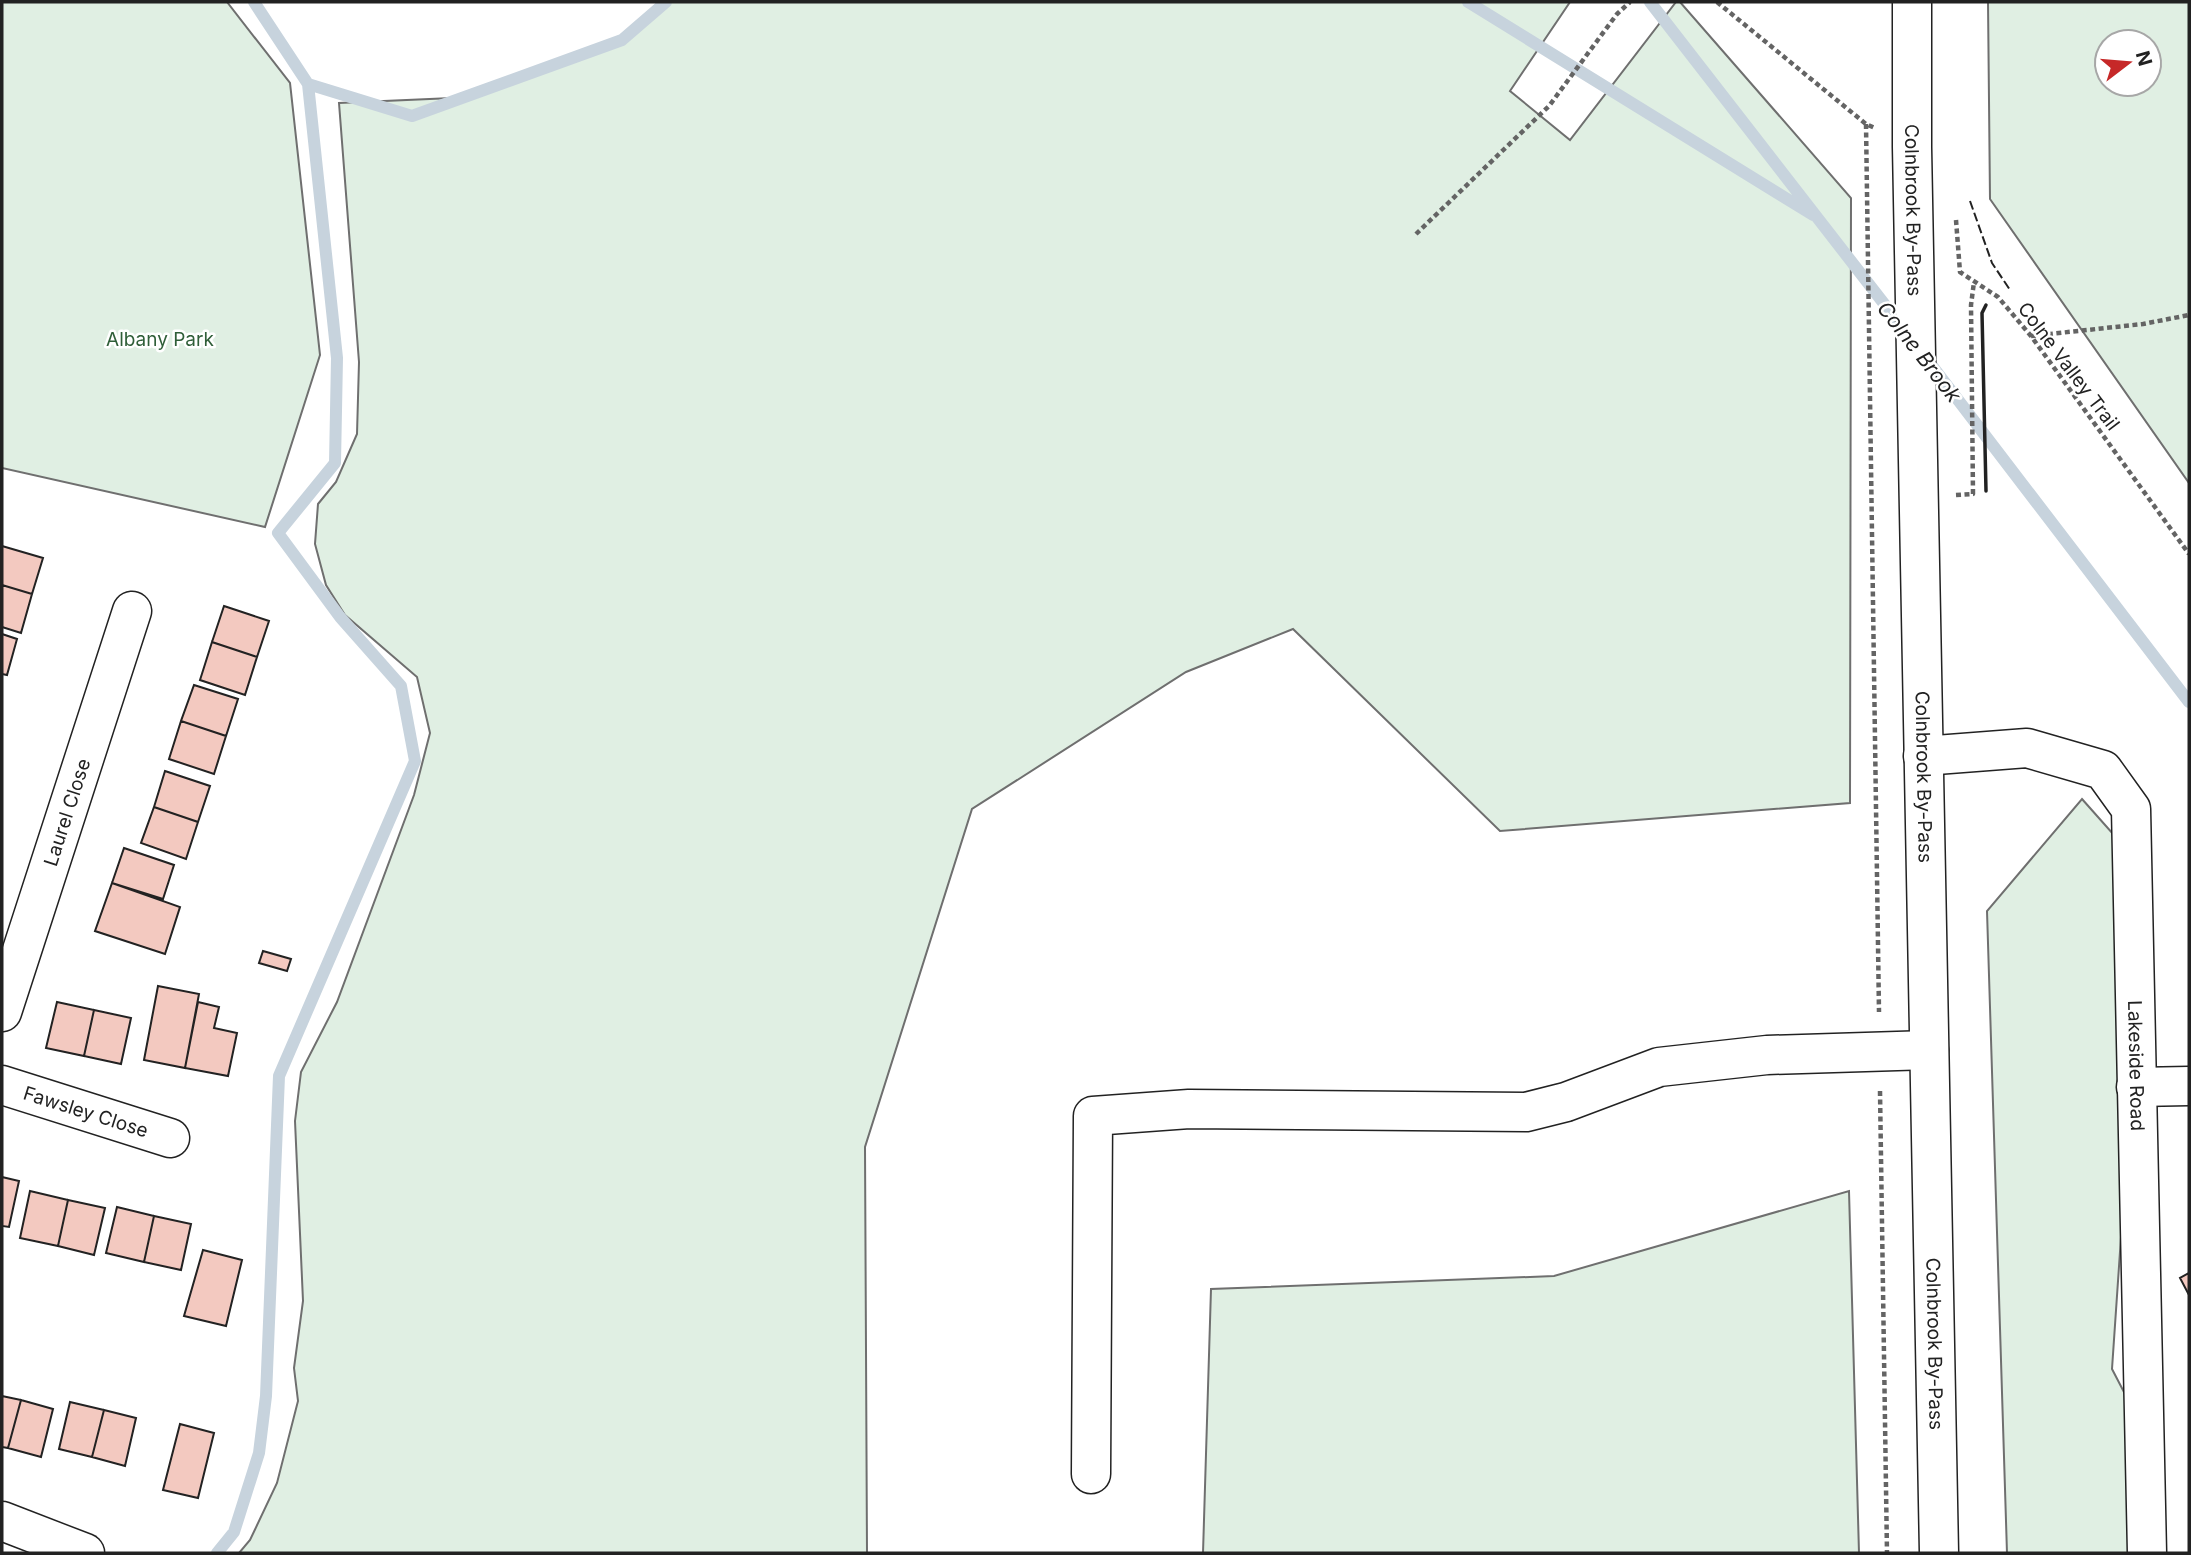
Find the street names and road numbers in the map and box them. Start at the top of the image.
street label: Colnbrook By-Pass [1900,124,1926,296]
street label: Colne Valley Trail [2013,298,2124,435]
street label: Colnbrook By-Pass [1910,691,1937,863]
street label: Laurel Close [39,756,95,869]
street label: Lakeside Road [2123,1000,2149,1131]
street label: Fawsley Close [21,1082,151,1142]
street label: Colnbrook By-Pass [1921,1257,1948,1430]

